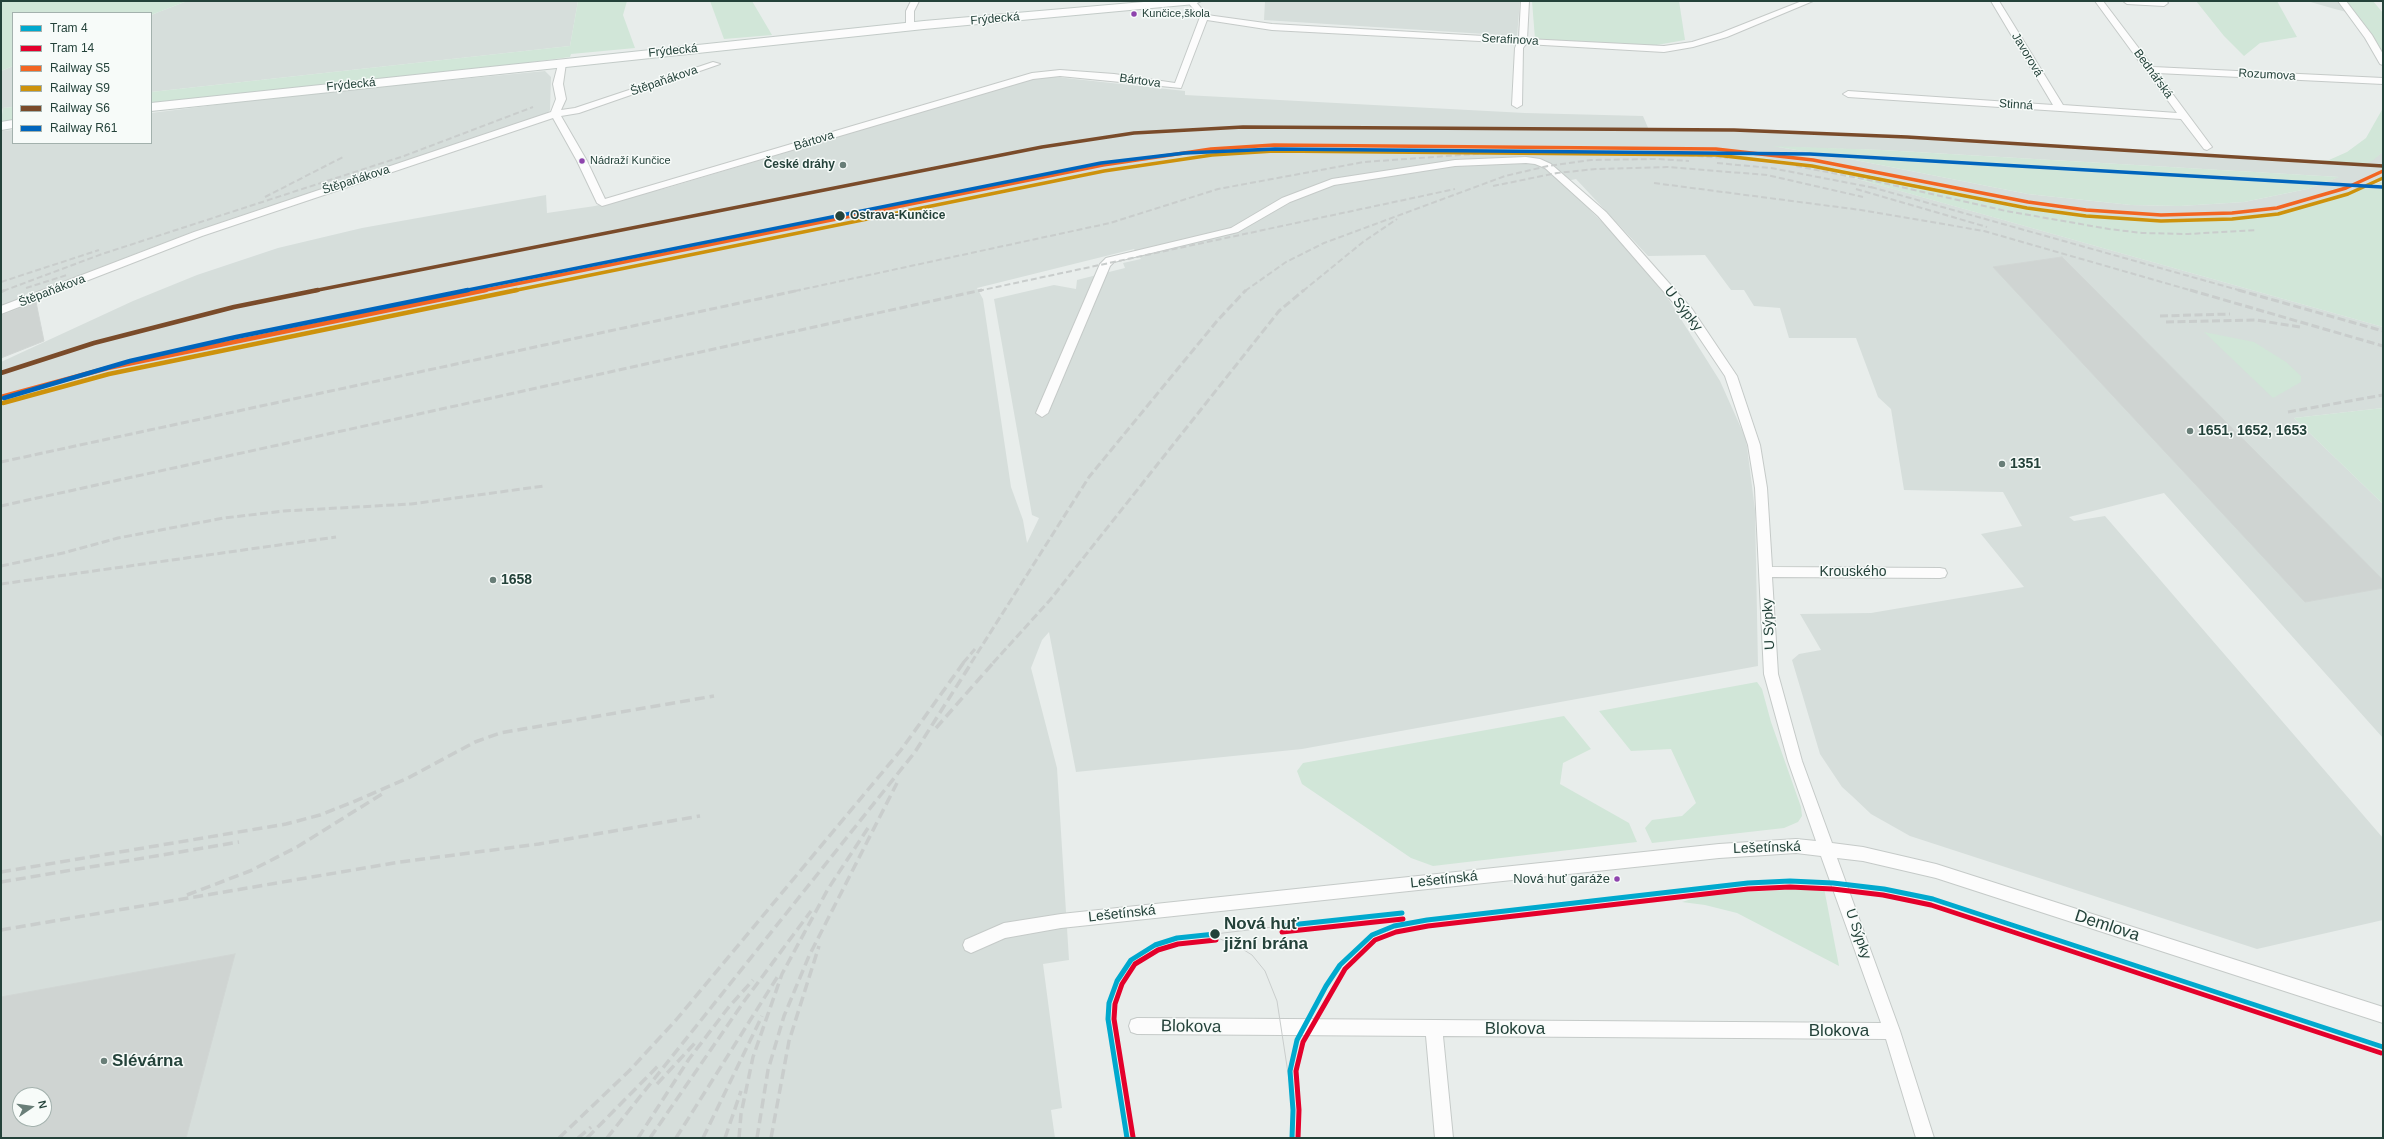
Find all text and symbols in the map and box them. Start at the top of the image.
place label: Kunčice,škola [1142,7,1210,21]
marker: Kunčice,škola [1129,9,1139,19]
street label: Frýdecká [970,10,1020,28]
legend [12,12,152,144]
text: Tram 4 [50,21,88,35]
street label: Javorová [2008,30,2046,80]
street label: Serafinova [1481,31,1539,49]
text: Tram 14 [50,41,94,55]
street label: Frýdecká [648,41,698,61]
street label: Bednářská [2130,47,2176,101]
text: Railway S5 [50,61,110,75]
street label: Štěpaňákova [629,63,699,99]
street label: Rozumova [2238,66,2296,84]
street label: Bártova [1119,71,1161,91]
street label: Frýdecká [326,75,376,95]
text: Railway S9 [50,81,110,95]
street label: Stinná [1999,97,2033,113]
text: Railway S6 [50,101,110,115]
text: Railway R61 [50,121,117,135]
street label: Bártova [792,128,836,154]
place label: Nádraží Kunčice [590,154,671,168]
marker: Nádraží Kunčice [577,156,587,166]
place label: České dráhy [764,158,835,172]
marker: České dráhy [838,160,848,170]
street label: Štěpaňákova [320,162,392,198]
marker: Ostrava-Kunčice [833,209,847,223]
place label: Ostrava-Kunčice [850,209,945,223]
street label: Štěpaňákova [17,272,87,310]
street label: U Sýpky [1660,283,1706,335]
place label: 1651, 1652, 1653 [2198,423,2307,439]
marker: 1651, 1652, 1653 [2185,426,2195,436]
place label: 1351 [2010,456,2041,472]
marker: 1351 [1997,459,2007,469]
street label: Krouského [1820,564,1886,580]
place label: 1658 [501,572,532,588]
marker: 1658 [488,575,498,585]
street label: U Sýpky [1759,598,1779,650]
street label: Lešetínská [1733,838,1801,858]
street label: Lešetínská [1409,868,1479,892]
place label: Nová huť garáže [1513,871,1610,887]
marker: Nová huť garáže [1612,874,1622,884]
street label: Lešetínská [1087,902,1157,926]
street label: Demlova [2072,906,2142,946]
street label: U Sýpky [1842,907,1874,961]
place label: Nová huť jižní brána [1224,914,1308,954]
marker: Nová huť jižní brána [1208,927,1222,941]
street label: Blokova [1161,1016,1221,1038]
street label: Blokova [1485,1019,1545,1039]
street label: Blokova [1809,1021,1869,1041]
place label: Slévárna [112,1051,183,1071]
marker: Slévárna [99,1056,109,1066]
north arrow [12,1087,52,1127]
text: N [36,1099,49,1110]

